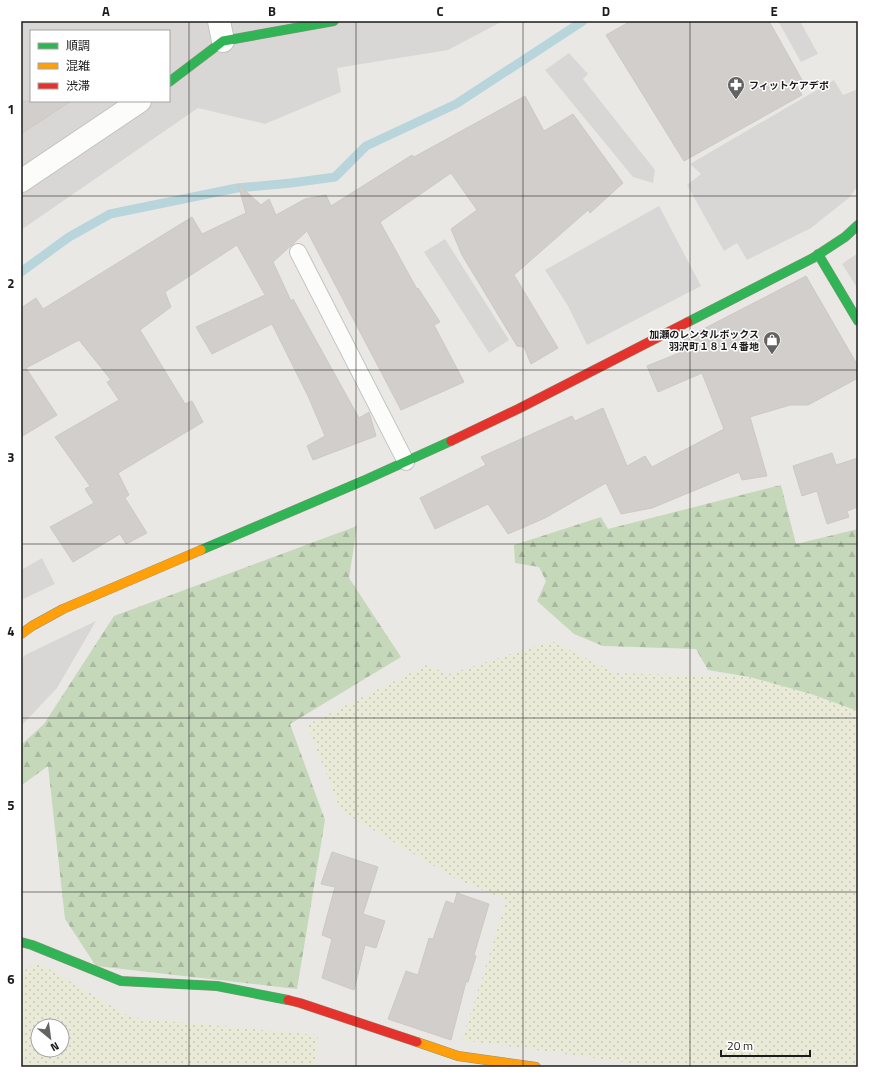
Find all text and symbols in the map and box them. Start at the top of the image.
text: A [102,1,110,21]
text: B [268,1,276,21]
text: C [436,1,444,21]
text: D [602,1,610,21]
text: E [770,1,778,21]
legend [30,30,170,102]
text: 順調 [66,36,90,55]
text: 混雑 [66,56,90,75]
pharmacy icon: フィットケアデポ [726,75,746,100]
text: 渋滞 [66,76,90,95]
place label: フィットケアデポ [749,78,829,93]
text: 1 [7,99,15,119]
text: 2 [7,273,15,293]
place label: 加瀬のレンタルボックス 羽沢町１８１４番地 [649,327,759,354]
shop icon: 加瀬のレンタルボックス 羽沢町１８１４番地 [762,330,782,355]
text: 3 [7,447,15,467]
text: 4 [7,621,15,641]
text: 5 [7,795,15,815]
text: 6 [7,969,15,989]
north arrow [30,1018,70,1058]
scale bar [721,1032,810,1058]
text: 20 m [727,1036,753,1055]
text: N [48,1038,62,1056]

